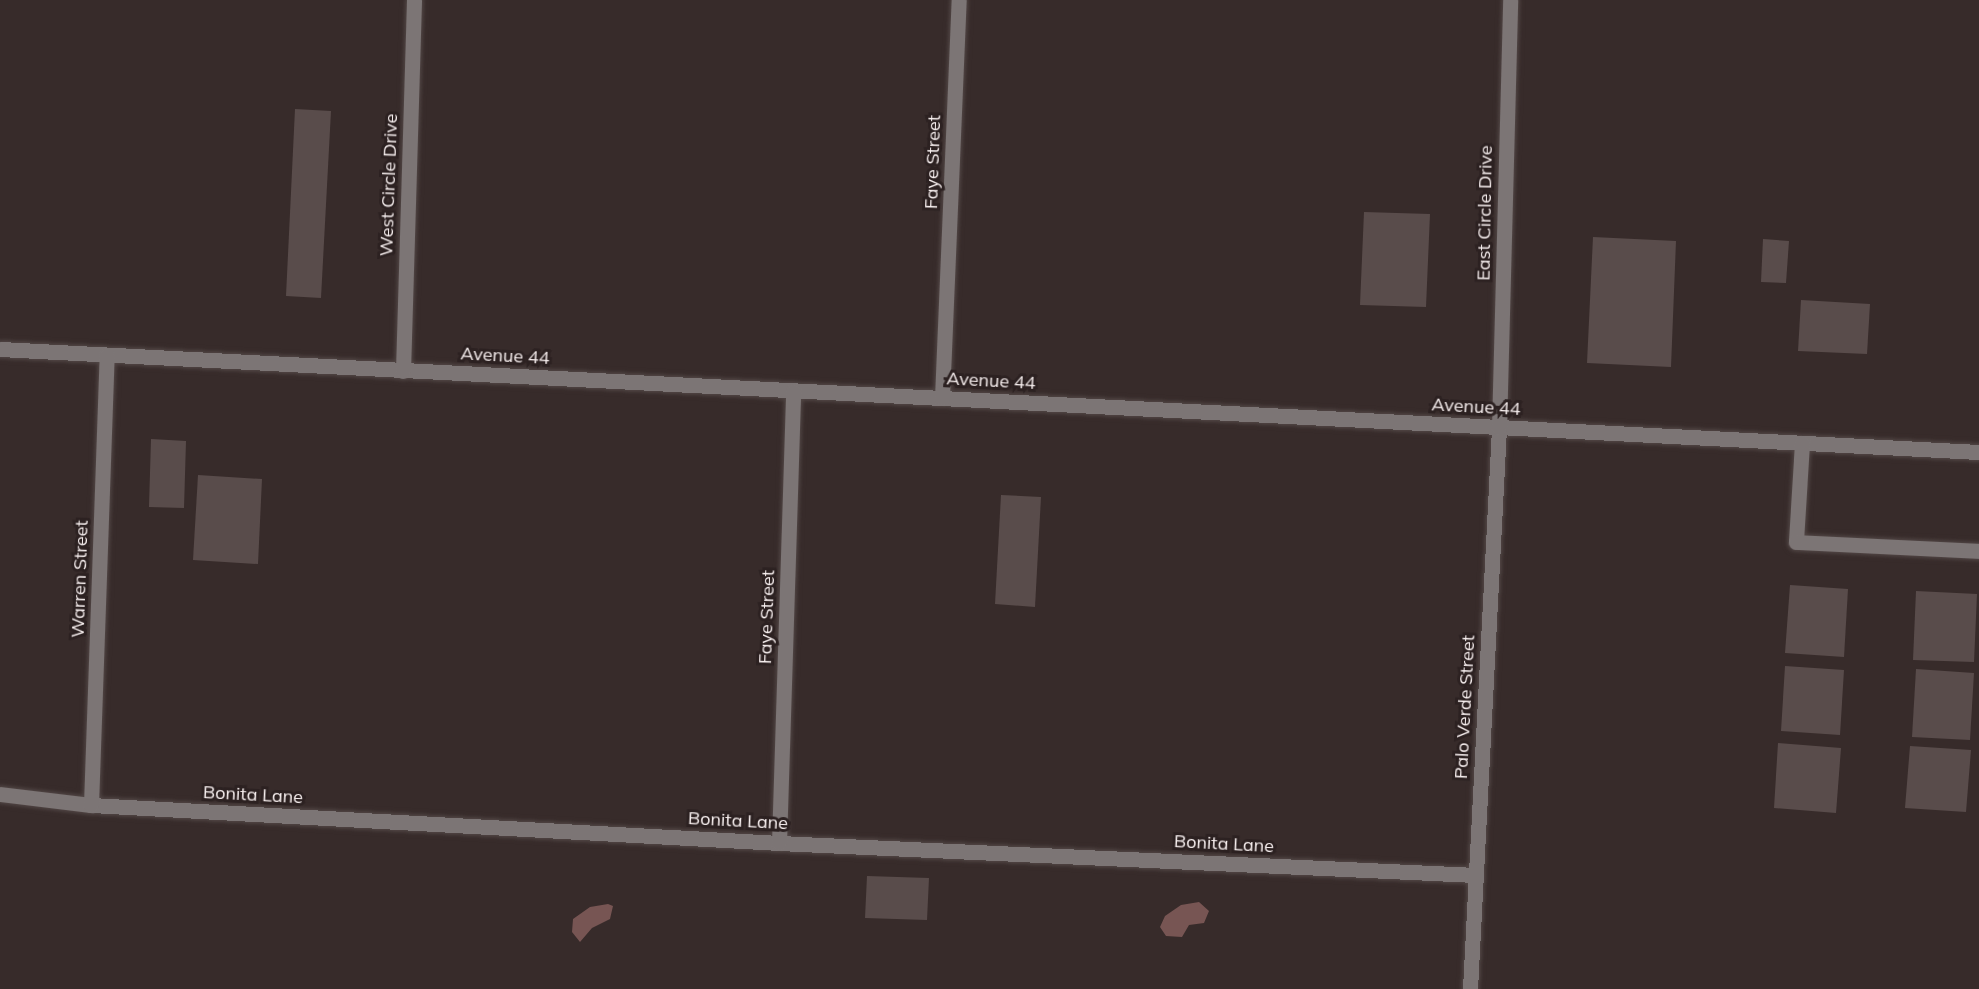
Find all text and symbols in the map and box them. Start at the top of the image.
street label: West Circle Drive [376,113,402,257]
street label: Faye Street [921,115,945,209]
street label: East Circle Drive [1473,145,1497,281]
street label: Avenue 44 [460,343,550,369]
street label: Avenue 44 [946,368,1036,394]
street label: Avenue 44 [1431,394,1521,420]
street label: Warren Street [67,520,93,638]
street label: Faye Street [755,570,779,664]
street label: Palo Verde Street [1450,634,1480,780]
street label: Bonita Lane [202,782,304,808]
street label: Bonita Lane [687,808,789,834]
street label: Bonita Lane [1173,831,1275,857]

